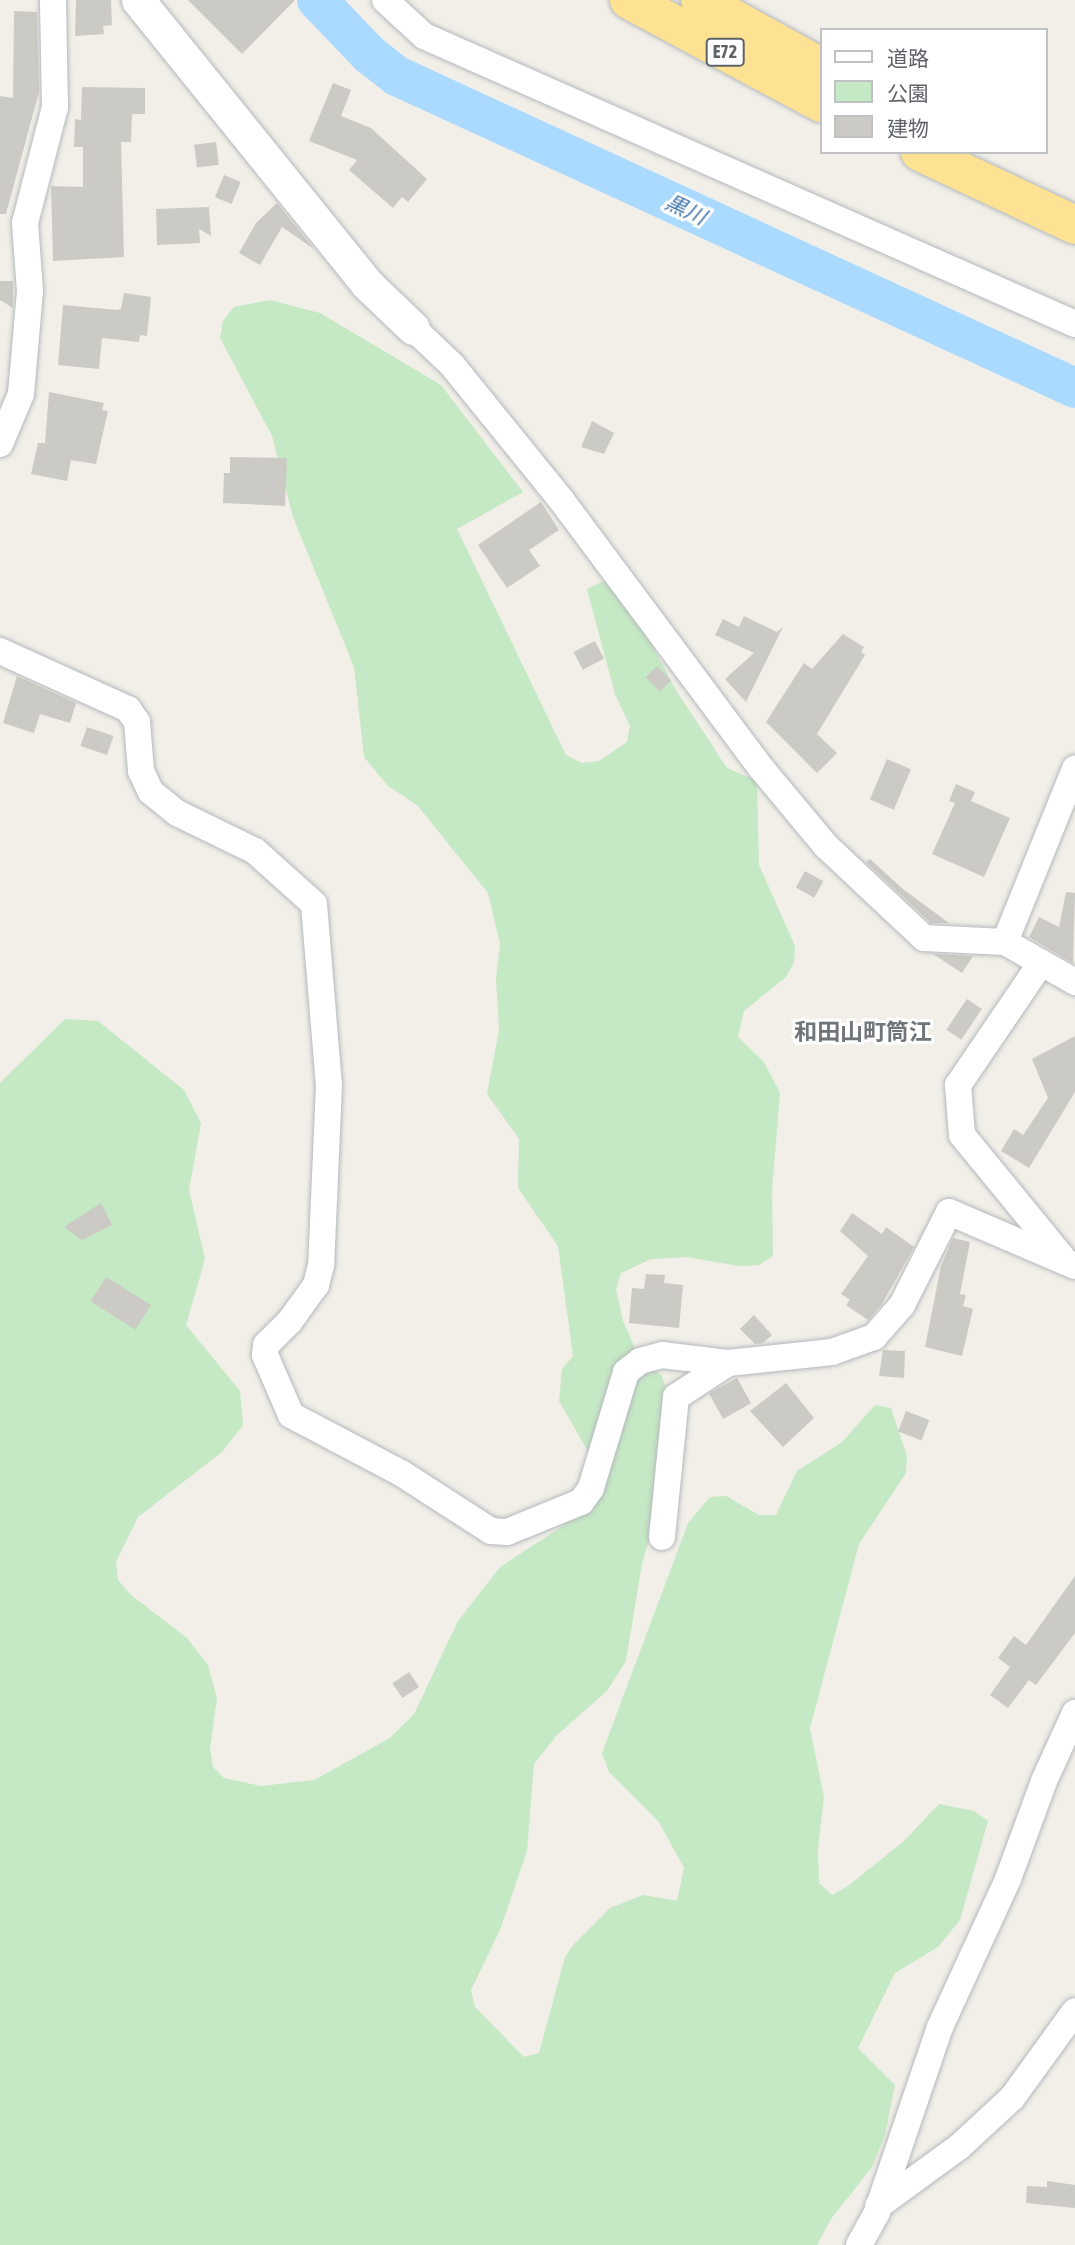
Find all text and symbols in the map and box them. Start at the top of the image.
legend [820,28,1047,154]
road number: E72 [704,38,746,66]
text: 道路 [887,46,929,70]
text: 公園 [887,81,929,105]
text: 建物 [887,116,929,140]
water label: 黒川 [662,189,710,229]
district label: 和田山町筒江 [794,1018,932,1046]

